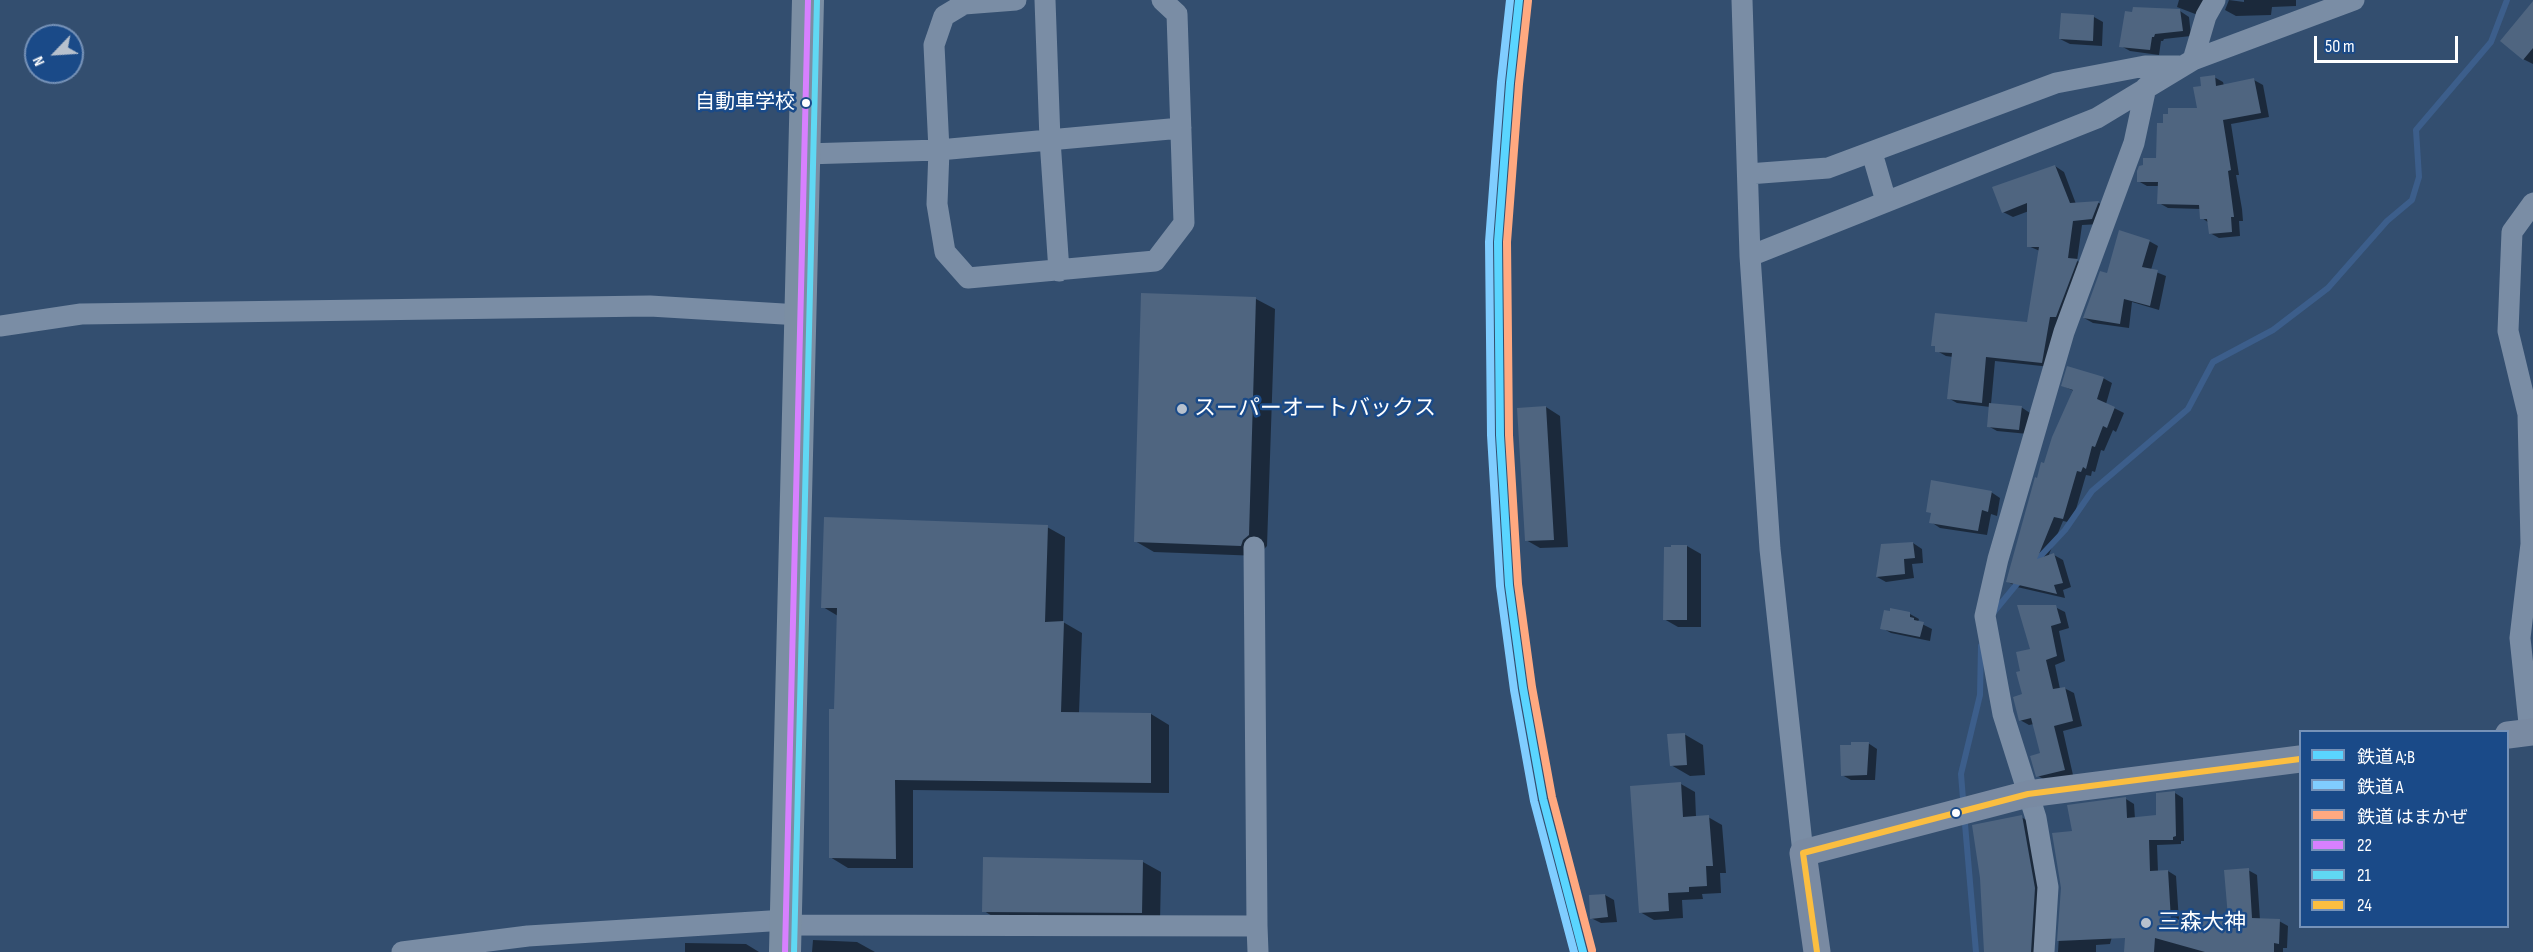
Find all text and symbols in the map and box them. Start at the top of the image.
north arrow [24,24,84,84]
scale bar [2317,24,2461,62]
text: 50 m [2325,36,2355,57]
text: N [29,53,49,69]
place label: 自動車学校 [695,91,795,115]
marker: 自動車学校 [800,97,812,109]
place label: スーパーオートバックス [1194,396,1436,422]
marker: スーパーオートバックス [1175,402,1189,416]
legend [2299,730,2509,928]
text: 鉄道 A;B [2357,747,2415,768]
text: 鉄道 A [2357,777,2404,798]
unlabelled marker [1950,807,1962,819]
text: 鉄道 はまかぜ [2357,807,2468,828]
text: 22 [2357,835,2372,856]
text: 21 [2357,865,2371,886]
text: 24 [2357,895,2372,916]
place label: 三森大神 [2158,910,2246,936]
marker: 三森大神 [2139,916,2153,930]

